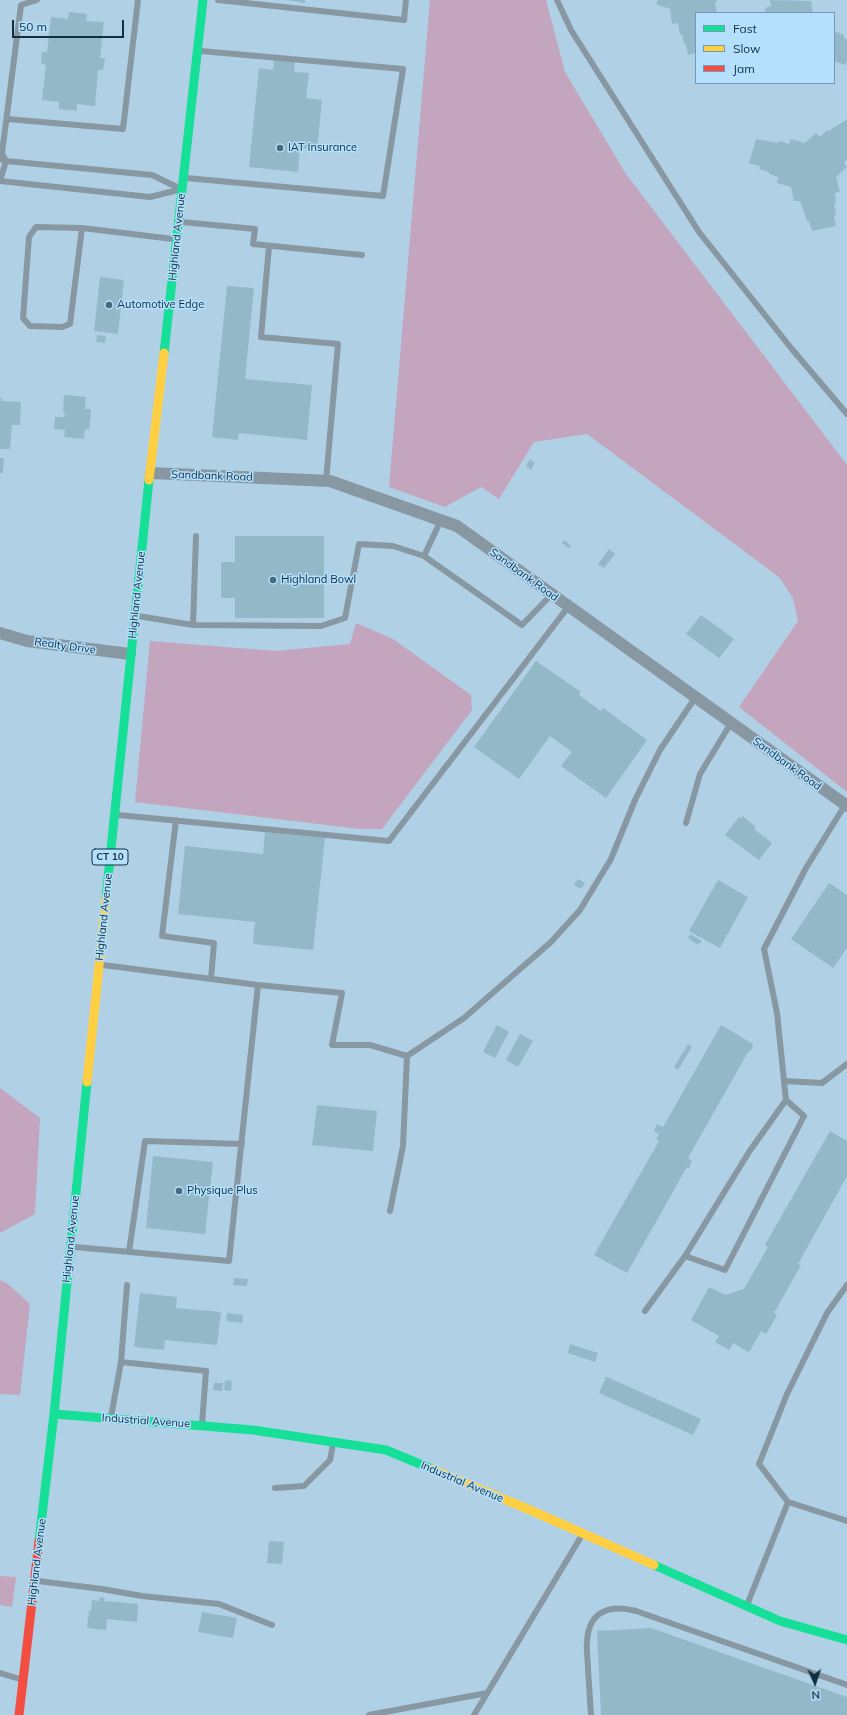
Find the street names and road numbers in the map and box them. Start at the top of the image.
street label: Highland Avenue [166,193,188,281]
street label: Sandbank Road [171,468,253,484]
street label: Sandbank Road [487,546,561,604]
street label: Highland Avenue [126,551,148,639]
street label: Realty Drive [33,635,97,657]
street label: Sandbank Road [750,735,824,793]
road number: CT 10 [92,849,128,865]
street label: Highland Avenue [93,873,115,961]
street label: Highland Avenue [60,1195,82,1283]
street label: Industrial Avenue [101,1411,191,1431]
street label: Industrial Avenue [419,1459,505,1505]
street label: Highland Avenue [25,1518,49,1606]

